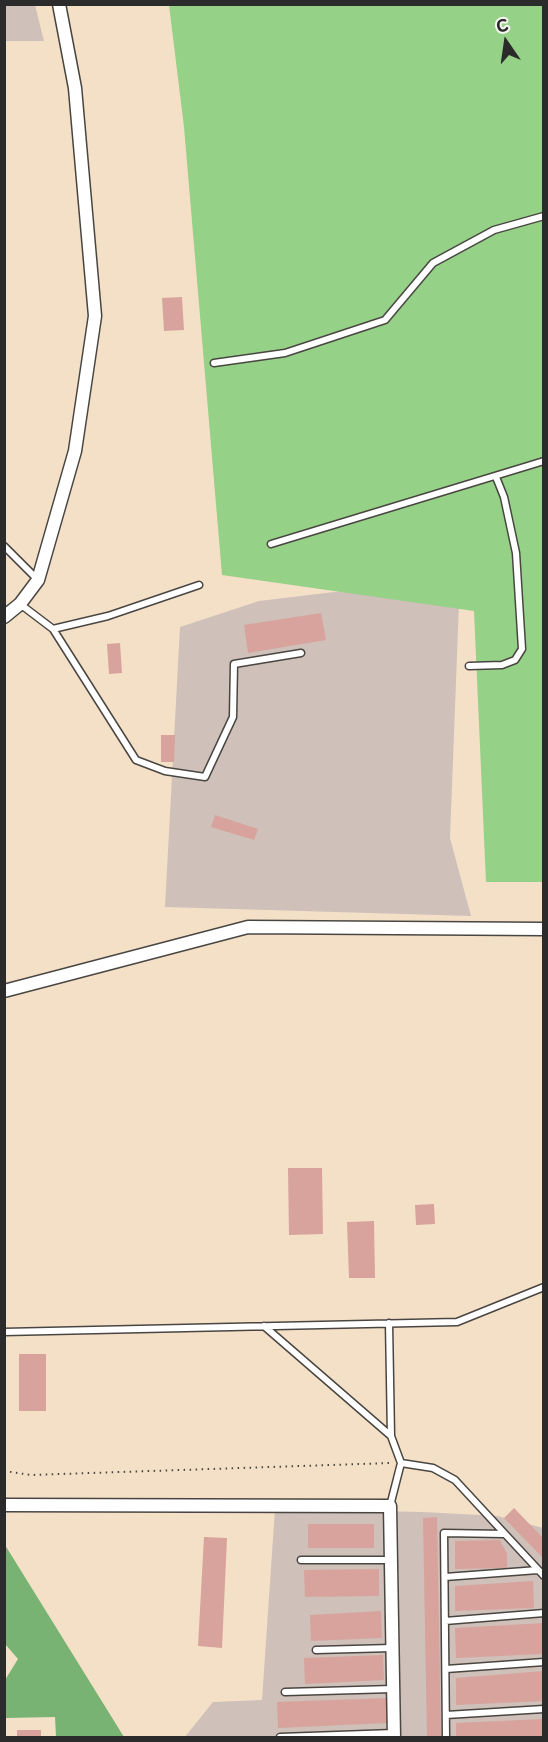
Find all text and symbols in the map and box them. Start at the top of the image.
text: С [493,11,511,38]
north arrow [476,12,536,72]

